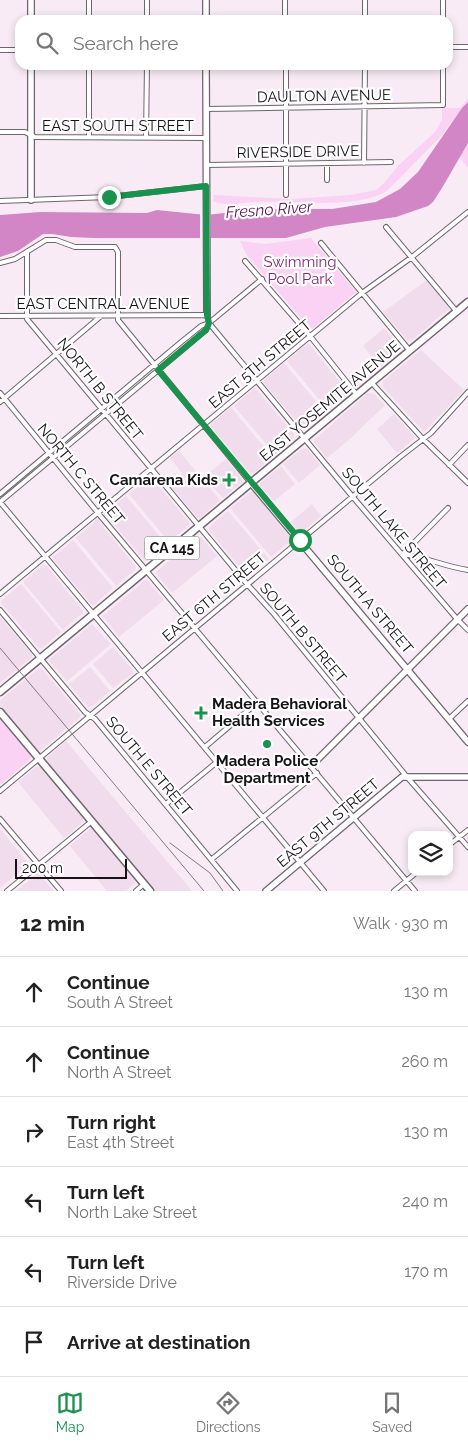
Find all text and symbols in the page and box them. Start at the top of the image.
search box [15,15,453,70]
icon: search [33,29,61,57]
text: Search here [73,32,179,54]
street label: DAULTON AVENUE [257,86,391,106]
street label: EAST SOUTH STREET [42,117,194,135]
street label: RIVERSIDE DRIVE [237,142,359,162]
route end [98,186,121,209]
water label: Fresno River [225,197,314,222]
park label: Swimming Pool Park [263,253,337,288]
street label: EAST CENTRAL AVENUE [16,295,190,313]
street label: EAST 5TH STREET [205,316,315,412]
street label: NORTH B STREET [53,334,147,444]
street label: EAST YOSEMITE AVENUE [256,337,404,465]
street label: NORTH C STREET [34,420,128,528]
street label: SOUTH LAKE STREET [338,464,450,592]
place label: Camarena Kids [110,471,218,489]
marker: Camarena Kids [222,473,236,487]
route start [289,529,312,552]
road number: CA 145 [144,536,200,560]
street label: EAST 6TH STREET [159,549,269,645]
street label: SOUTH A STREET [323,551,417,657]
street label: SOUTH B STREET [256,579,350,687]
place label: Madera Behavioral Health Services [212,695,347,730]
marker: Madera Behavioral Health Services [194,706,208,720]
street label: SOUTH E STREET [102,713,196,819]
marker: Madera Police Department [261,738,273,750]
place label: Madera Police Department [216,752,318,787]
street label: EAST 9TH STREET [273,775,383,871]
map controls [408,831,453,876]
button: layers [408,831,453,876]
scale bar [15,856,128,879]
text: 200 m [22,860,63,876]
text: 12 min [20,911,85,936]
text: Walk · 930 m [353,914,448,933]
text: Continue [67,971,150,993]
icon: ahead [20,978,48,1006]
text: 130 m [404,982,448,1001]
text: South A Street [67,993,173,1012]
text: Continue [67,1041,150,1063]
icon: ahead [20,1048,48,1076]
text: 260 m [401,1052,448,1071]
text: North A Street [67,1063,171,1082]
text: Turn right [67,1111,156,1133]
icon: right [20,1118,48,1146]
text: 130 m [404,1122,448,1141]
text: East 4th Street [67,1133,174,1152]
text: Turn left [67,1181,144,1203]
icon: left [20,1188,48,1216]
text: 240 m [402,1192,448,1211]
text: North Lake Street [67,1203,197,1222]
text: Turn left [67,1251,144,1273]
icon: left [20,1258,48,1286]
text: 170 m [404,1262,448,1281]
text: Riverside Drive [67,1273,177,1292]
icon: arrive [20,1328,48,1356]
text: Arrive at destination [67,1331,251,1353]
tab: Map [56,1389,84,1435]
tab: Directions [196,1389,261,1435]
tab: Saved [372,1389,412,1435]

